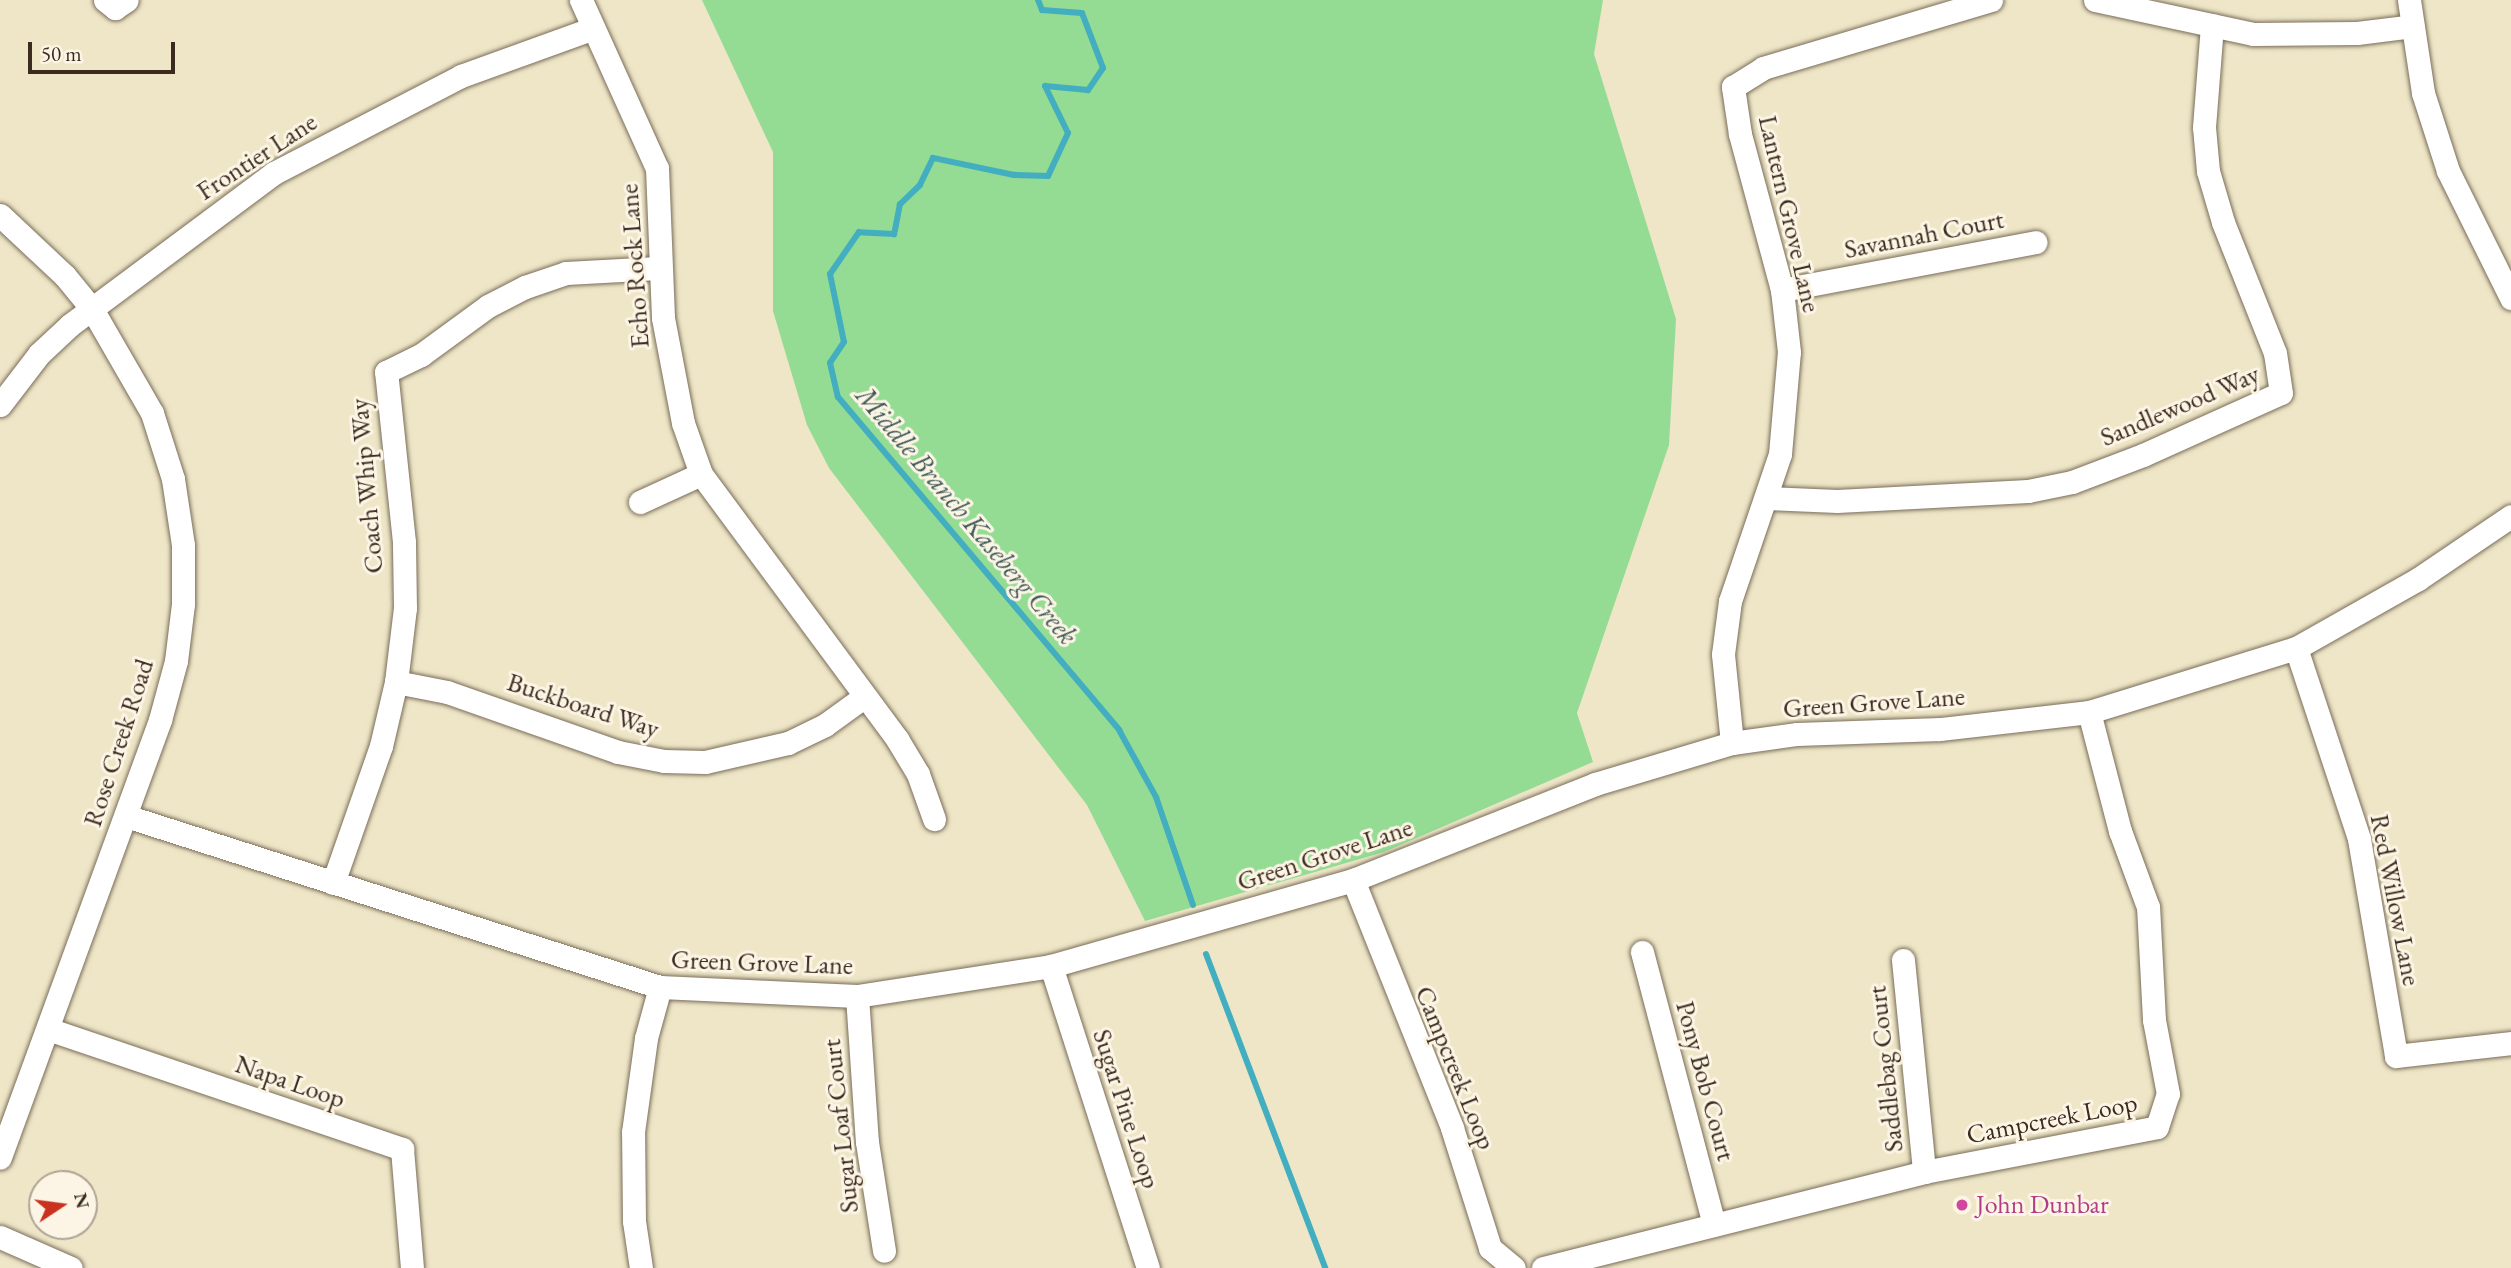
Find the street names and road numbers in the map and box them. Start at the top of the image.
street label: Frontier Lane [191,107,323,207]
street label: Lantern Grove Lane [1751,113,1827,315]
street label: Echo Rock Lane [614,183,656,349]
street label: Savannah Court [1842,204,2006,266]
street label: Sandlewood Way [2096,358,2264,454]
street label: Coach Whip Way [344,397,390,575]
street label: Rose Creek Road [77,655,161,831]
street label: Buckboard Way [503,667,663,745]
street label: Green Grove Lane [1782,681,1966,725]
street label: Green Grove Lane [1234,812,1416,898]
street label: Red Willow Lane [2363,812,2427,988]
street label: Green Grove Lane [670,944,854,982]
street label: Campcreek Loop [1408,982,1502,1154]
street label: Saddlebag Court [1862,984,1910,1154]
street label: Pony Bob Court [1669,998,1741,1164]
street label: Sugar Pine Loop [1086,1025,1166,1193]
street label: Sugar Loaf Court [816,1038,866,1214]
street label: Napa Loop [231,1049,349,1115]
street label: Campcreek Loop [1964,1087,2140,1151]

